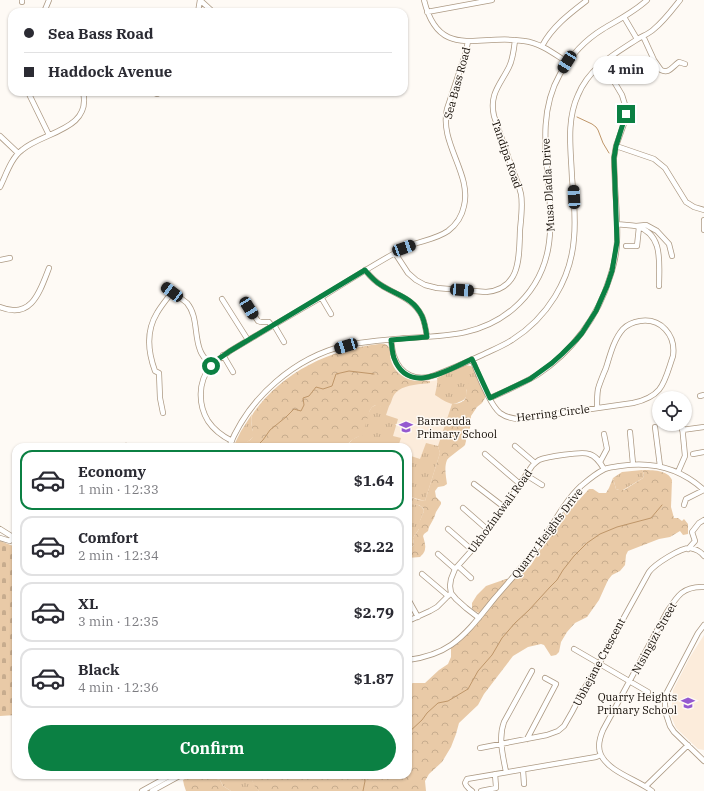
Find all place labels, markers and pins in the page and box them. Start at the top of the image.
place label: Barracuda Primary School [417,414,497,441]
school or university icon: Barracuda Primary School [398,419,414,435]
place label: Quarry Heights Primary School [597,690,677,717]
school or university icon: Quarry Heights Primary School [680,695,696,711]

